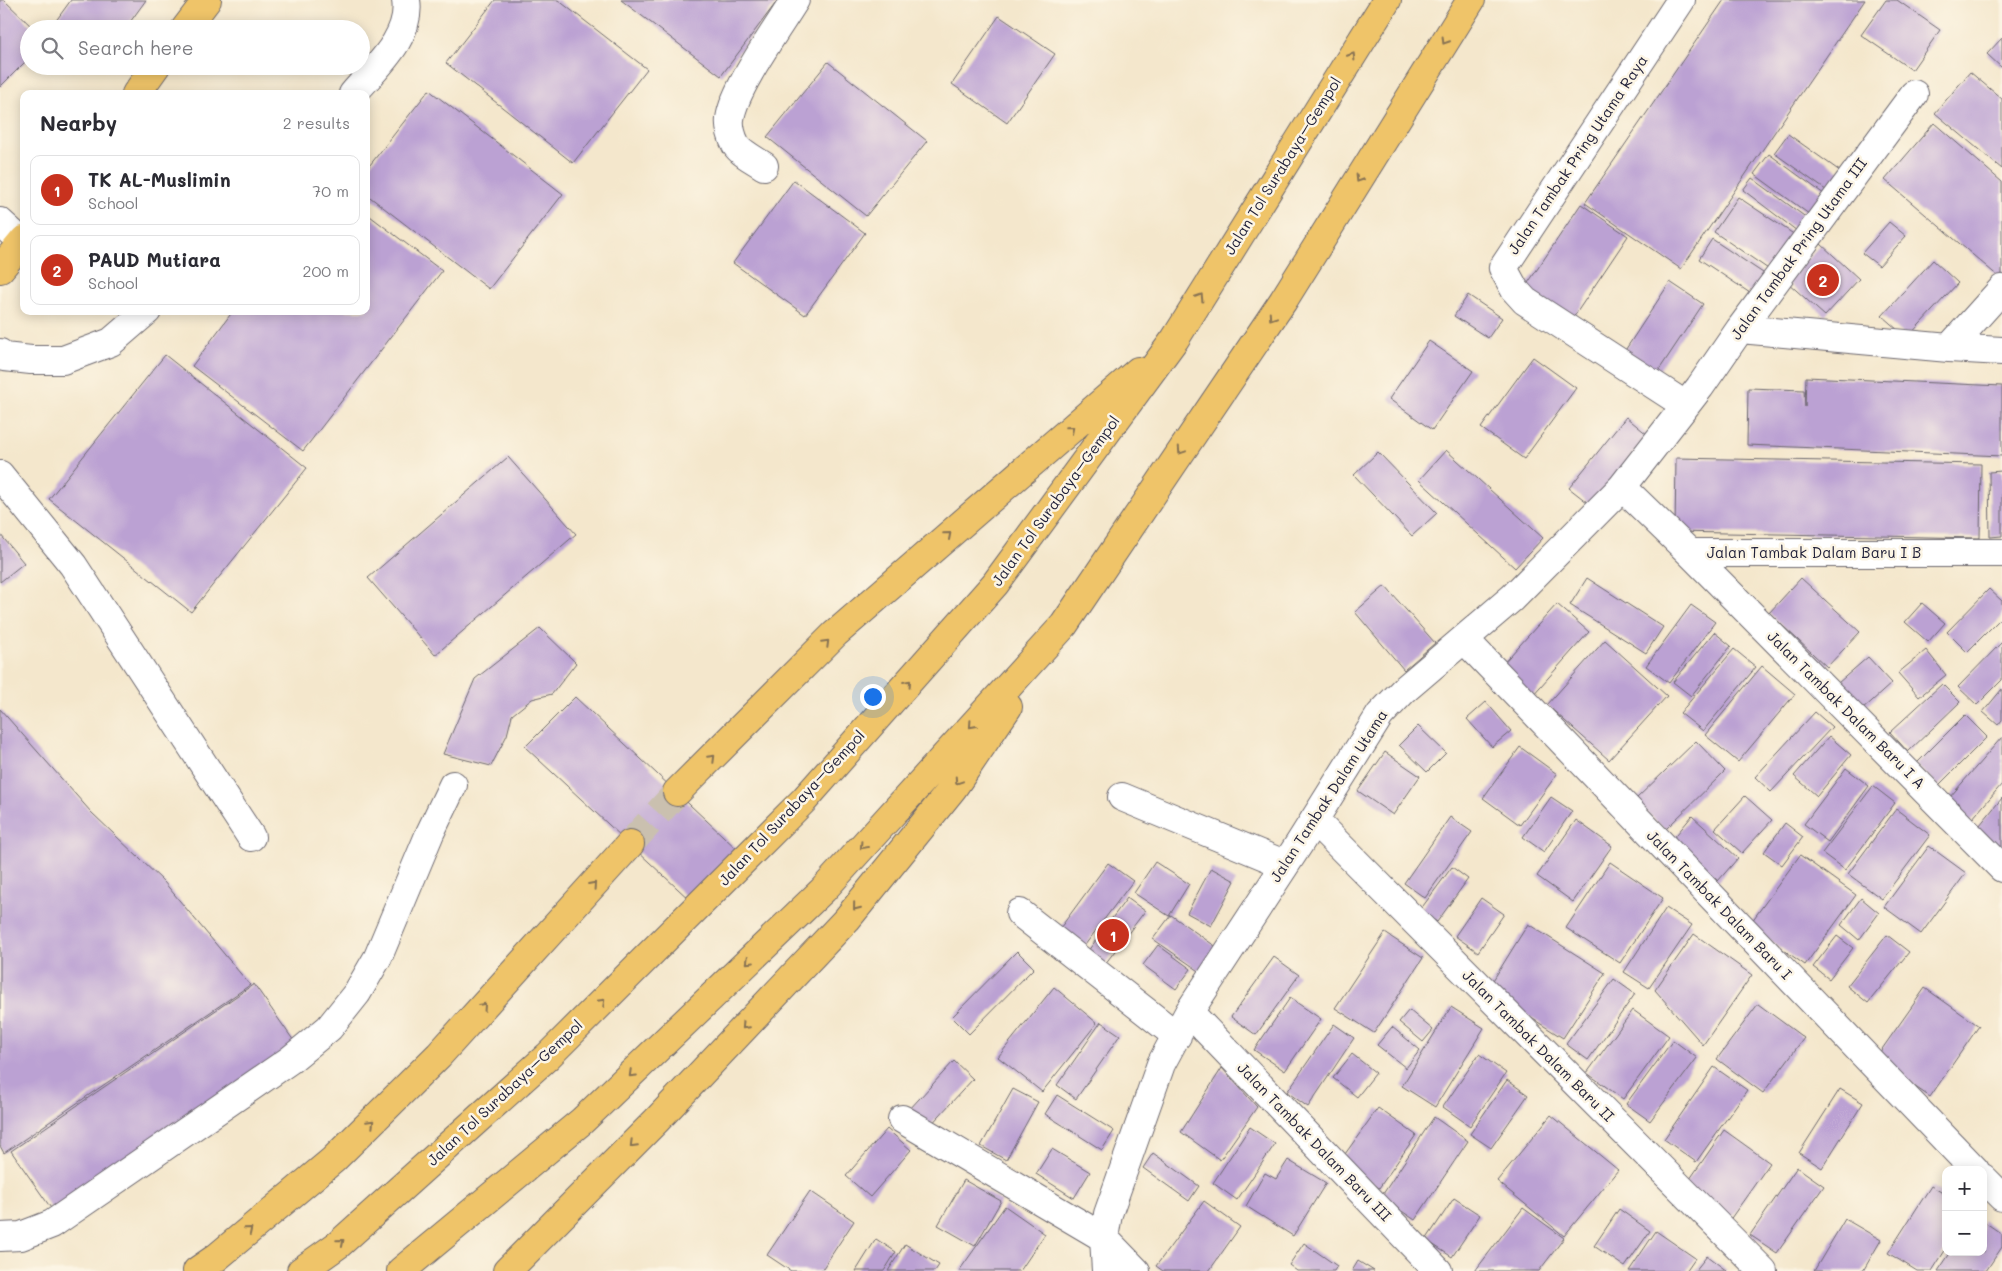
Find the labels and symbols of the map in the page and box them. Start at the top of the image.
one-way arrow [1441,36,1451,45]
street label: Jalan Tambak Pring Utama Raya [1503,51,1652,258]
one-way arrow [1345,52,1355,61]
street label: Jalan Tol Surabaya–Gempol [1219,73,1345,258]
street label: Jalan Tambak Pring Utama III [1725,153,1871,343]
one-way arrow [1356,174,1365,183]
pin: 2 [1807,261,1839,299]
one-way arrow [1194,294,1204,303]
one-way arrow [1269,312,1279,321]
street label: Jalan Tol Surabaya–Gempol [987,411,1124,590]
one-way arrow [1065,426,1074,434]
one-way arrow [1178,446,1187,455]
one-way arrow [943,532,952,541]
street label: Jalan Tambak Dalam Baru I B [1707,542,1921,562]
street label: Jalan Tambak Dalam Baru I A [1763,626,1930,793]
one-way arrow [821,640,830,649]
one-way arrow [902,679,911,688]
your location [860,684,886,710]
street label: Jalan Tambak Dalam Utama [1265,705,1392,886]
one-way arrow [969,720,978,729]
street label: Jalan Tol Surabaya–Gempol [714,725,869,889]
one-way arrow [706,754,715,763]
one-way arrow [955,775,964,785]
street label: Jalan Tambak Dalam Baru I [1643,825,1797,984]
one-way arrow [860,840,869,849]
one-way arrow [587,882,596,891]
one-way arrow [853,902,862,911]
pin: 1 [1097,916,1129,954]
one-way arrow [746,955,755,964]
street label: Jalan Tambak Dalam Baru II [1458,965,1619,1126]
one-way arrow [596,999,605,1008]
one-way arrow [478,1002,487,1011]
street label: Jalan Tol Surabaya–Gempol [422,1015,586,1170]
one-way arrow [742,1021,751,1030]
street label: Jalan Tambak Dalam Baru III [1233,1058,1396,1225]
one-way arrow [628,1068,637,1077]
one-way arrow [365,1120,374,1129]
one-way arrow [630,1138,639,1147]
one-way arrow [243,1228,252,1236]
one-way arrow [335,1239,344,1248]

